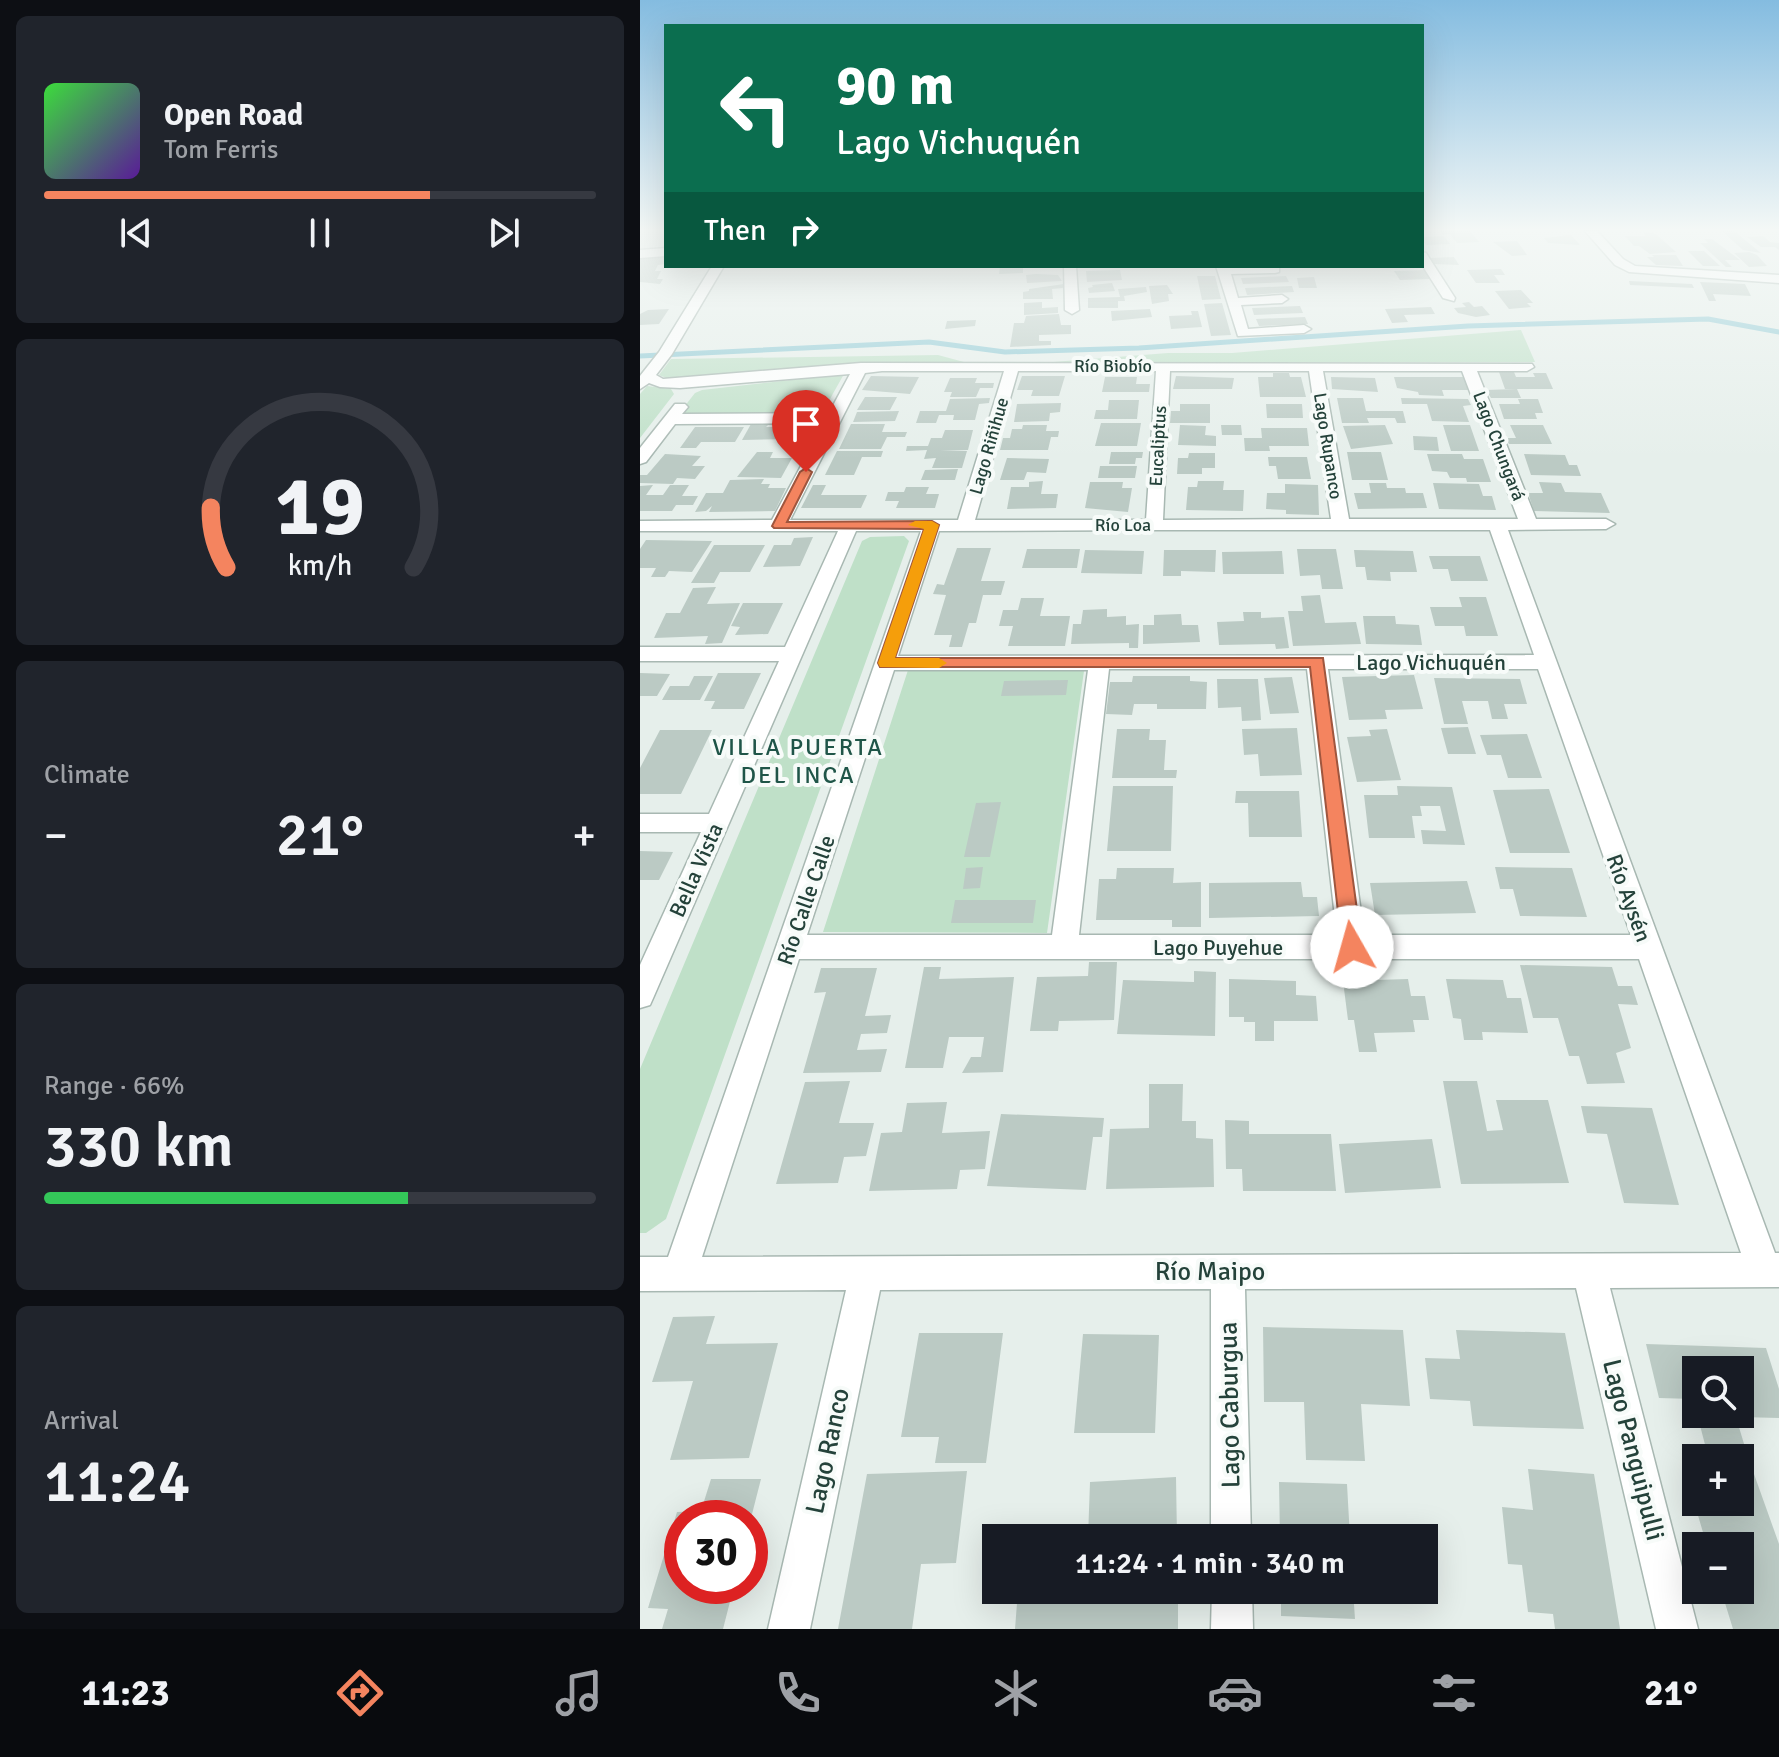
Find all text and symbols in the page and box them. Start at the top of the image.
text: 90 m [836,51,954,120]
icon: left [704,56,808,160]
text: Open Road [164,97,303,134]
text: Lago Vichuquén [836,120,1081,165]
text: Tom Ferris [164,134,278,166]
icon: right [782,208,826,252]
icon: previous [114,211,158,255]
icon: pause [298,211,342,255]
icon: next [482,211,526,255]
text: Then [704,212,766,249]
street label: Río Biobío [1074,355,1152,377]
street label: Lago Chungará [1468,388,1530,504]
pin [772,390,840,472]
street label: Lago Rupanco [1309,391,1347,501]
street label: Lago Riñihue [965,395,1013,497]
icon: arrive [784,402,828,446]
street label: Eucaliptus [1145,405,1171,487]
text: 19 [275,455,365,557]
street label: Río Loa [1095,514,1151,536]
text: km/h [288,548,352,583]
street label: Lago Vichuquén [1356,649,1506,676]
district label: VILLA PUERTA DEL INCA [712,732,884,790]
text: Climate [44,759,130,791]
text: 21° [276,799,364,873]
text: − [44,809,68,863]
text: + [572,809,596,863]
street label: Bella Vista [663,819,729,921]
street label: Río Calle Calle [771,831,841,969]
street label: Río Aysén [1601,850,1657,946]
position arrow [1310,905,1394,989]
street label: Lago Puyehue [1153,934,1283,961]
text: Range · 66% [44,1070,185,1102]
text: 330 km [44,1110,233,1184]
street label: Río Maipo [1155,1256,1265,1288]
street label: Lago Caburgua [1213,1321,1247,1489]
street label: Lago Panguipulli [1595,1356,1671,1544]
map controls [1682,1356,1754,1604]
button: search [1682,1356,1754,1428]
street label: Lago Ranco [799,1385,857,1517]
text: Arrival [44,1405,119,1437]
button: + [1682,1444,1754,1516]
text: 11:24 [44,1445,191,1519]
speed limit sign: 30 [664,1500,768,1604]
button: − [1682,1532,1754,1604]
text: 11:24 · 1 min · 340 m [1075,1545,1345,1582]
icon: directions [332,1665,388,1721]
icon: music [551,1665,607,1721]
icon: phone [770,1665,826,1721]
icon: climate [988,1665,1044,1721]
icon: car [1207,1665,1263,1721]
icon: filters [1426,1665,1482,1721]
text: 11:23 [81,1671,170,1716]
text: 21° [1644,1671,1698,1716]

